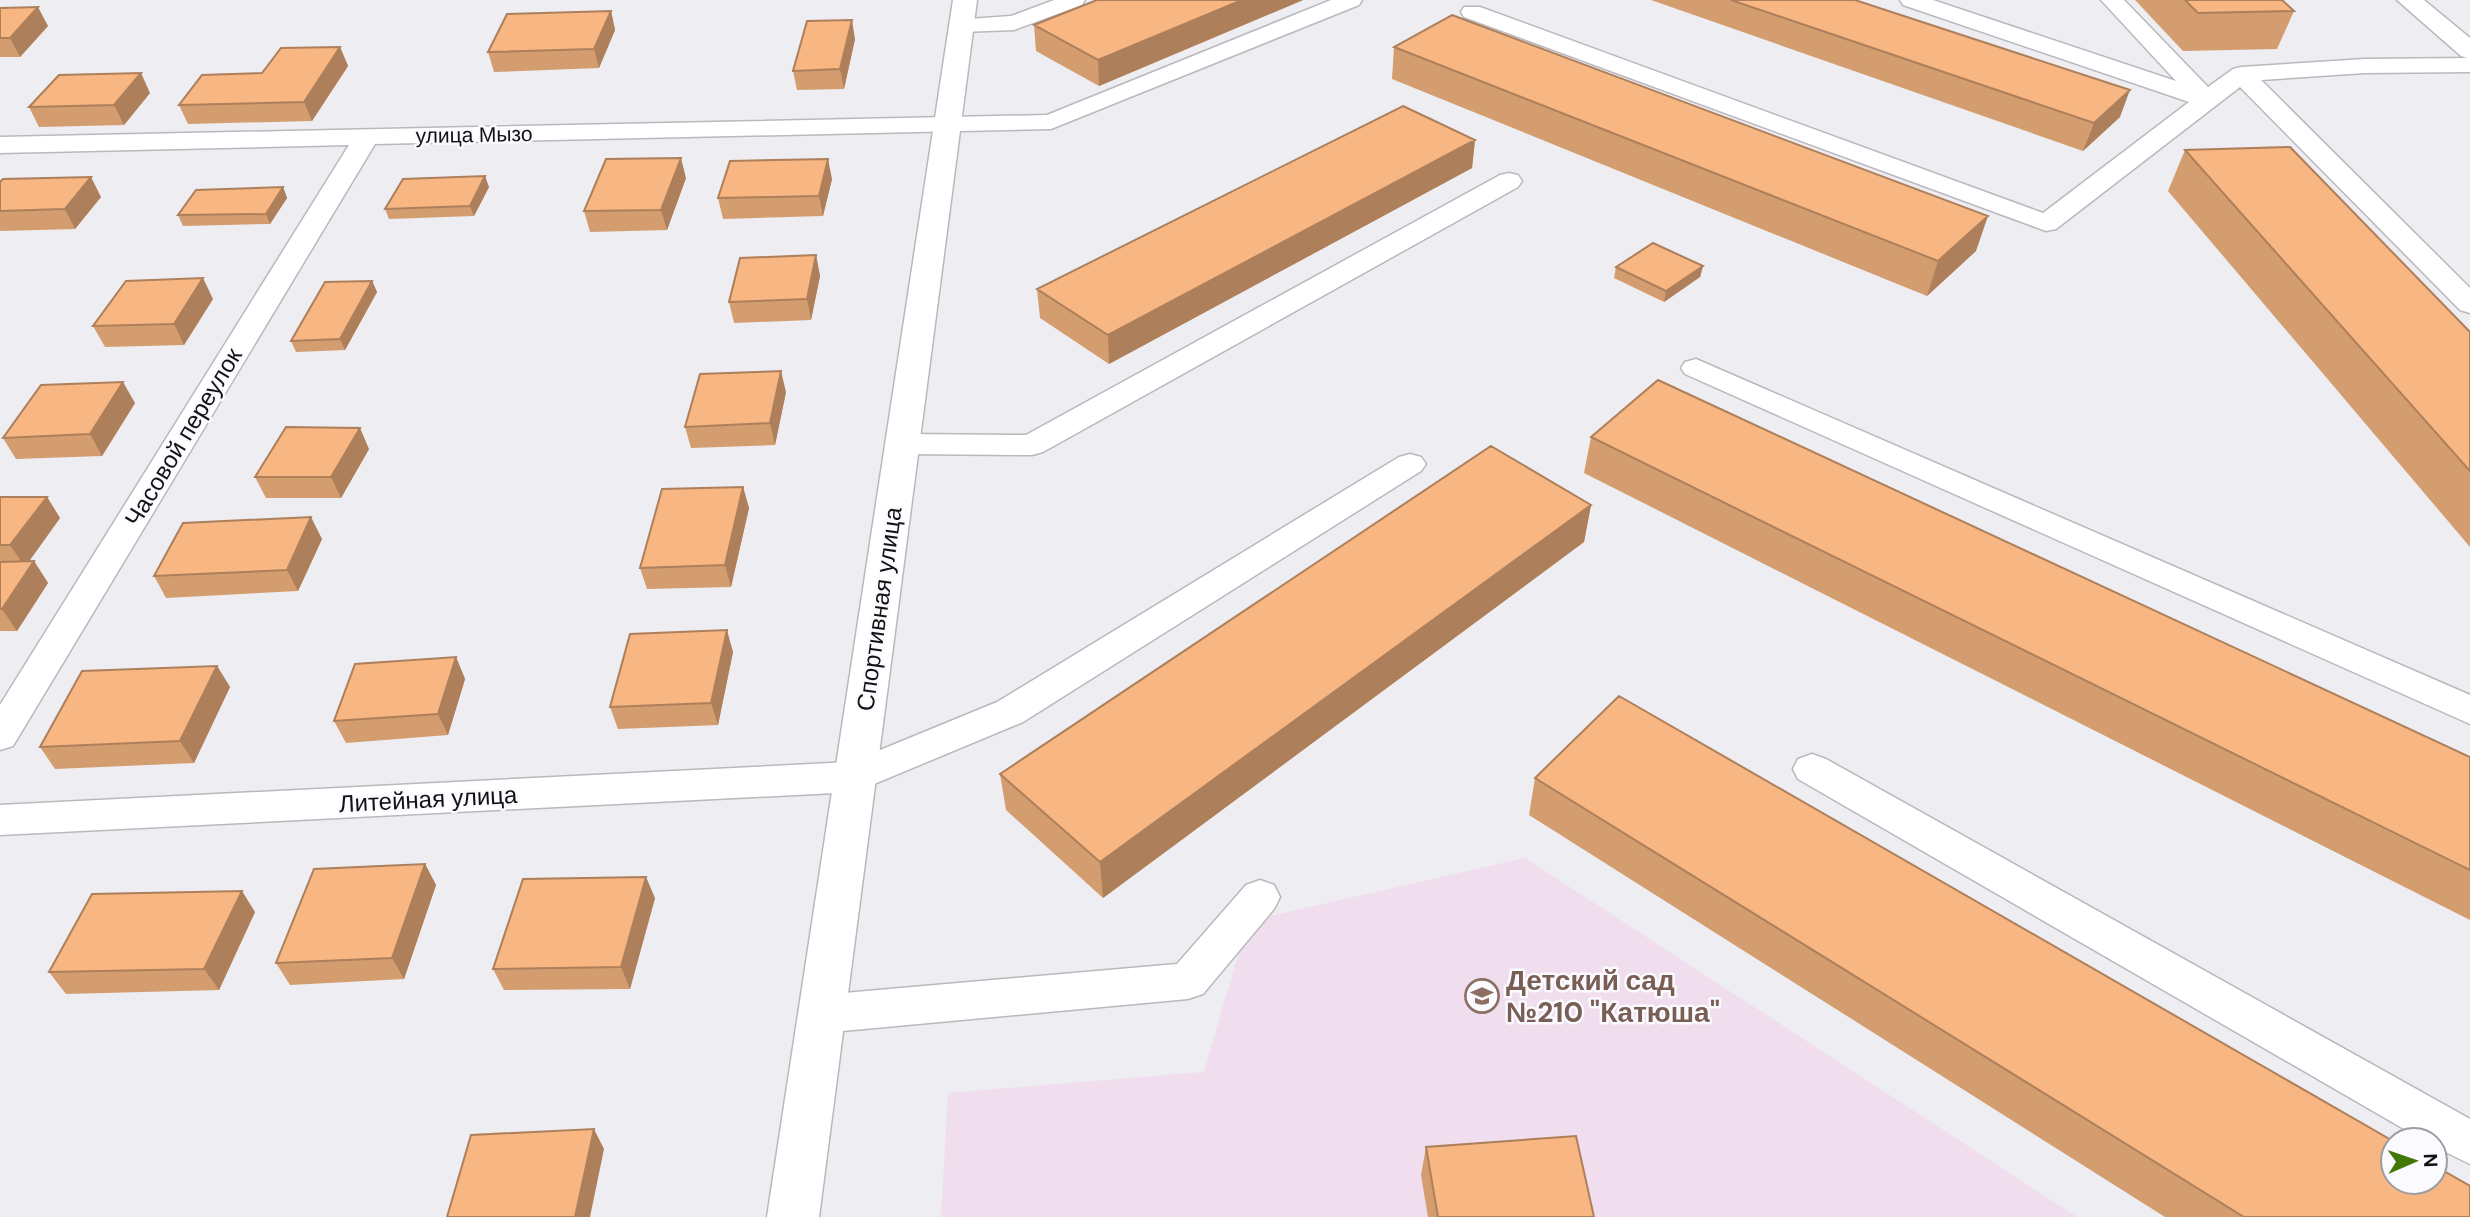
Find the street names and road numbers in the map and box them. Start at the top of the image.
street label: улица Мызо [415,120,533,150]
street label: Часовой переулок [117,342,249,532]
street label: Спортивная улица [849,504,909,713]
street label: Литейная улица [338,779,519,819]

